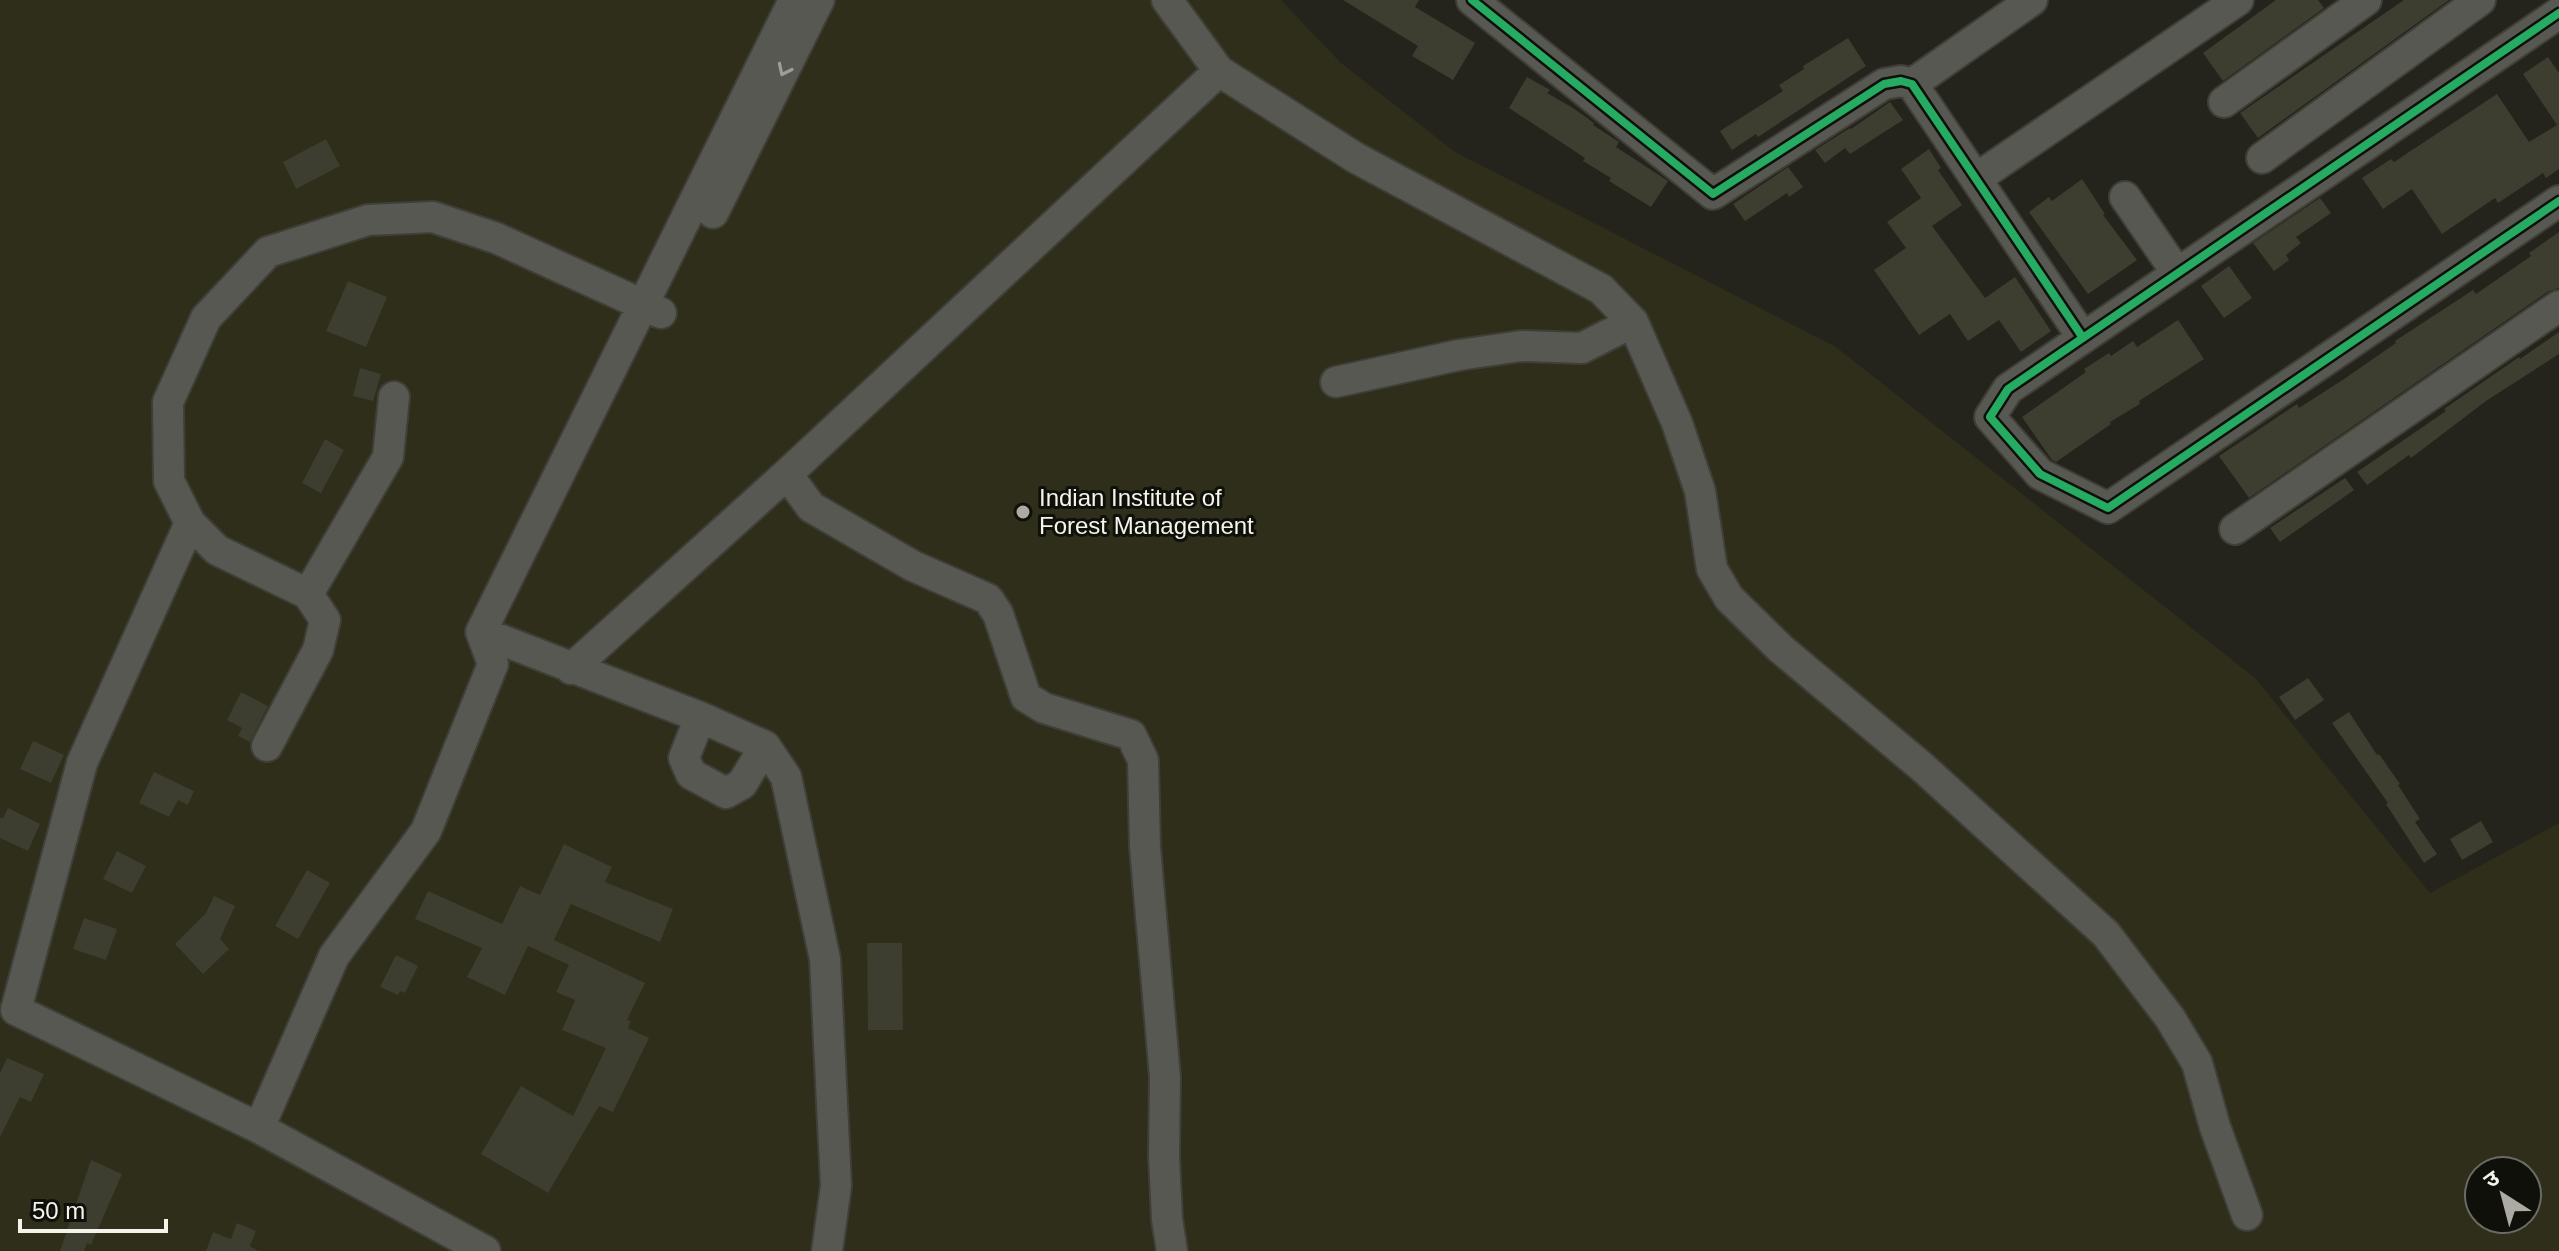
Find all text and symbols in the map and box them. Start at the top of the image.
one-way arrow [778,61,794,76]
place label: Indian Institute of Forest Management [1039,484,1254,539]
marker: Indian Institute of Forest Management [1014,503,1032,521]
north arrow [2463,1155,2543,1235]
text: उ [2479,1165,2505,1193]
scale bar [20,1183,166,1233]
text: 50 m [32,1197,85,1224]

